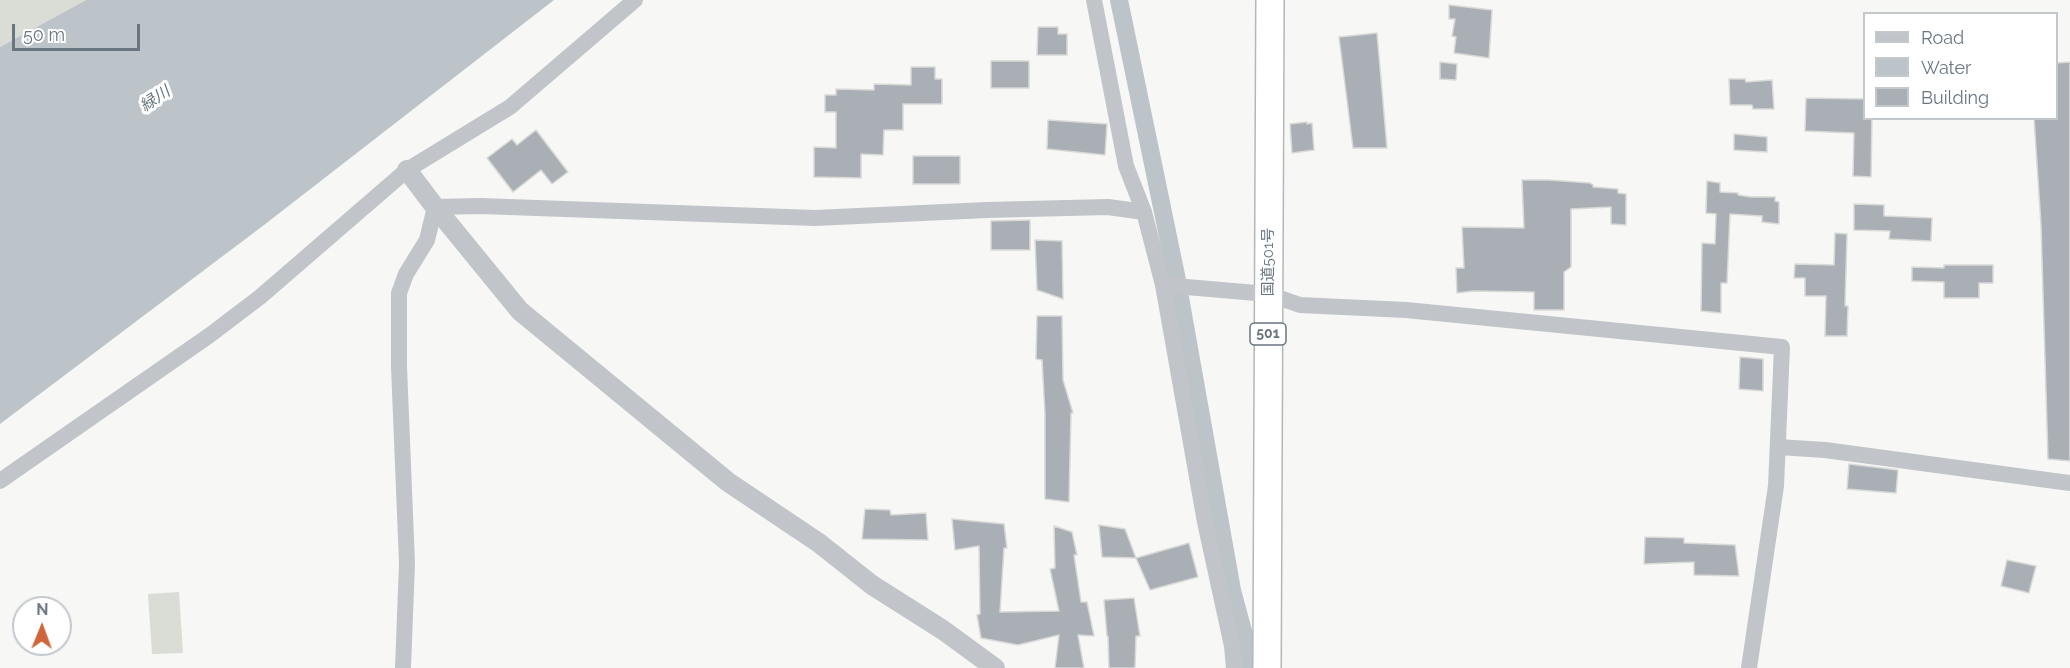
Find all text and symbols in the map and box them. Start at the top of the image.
scale bar [15,12,142,50]
legend [1863,12,2058,120]
text: 50 m [23,24,65,45]
text: Road [1921,27,1964,48]
text: Water [1921,57,1971,78]
water label: 緑川 [136,82,174,116]
text: Building [1921,87,1989,108]
street label: 国道501号 [1259,228,1277,296]
road number: 501 [1250,323,1286,345]
north arrow [12,596,72,656]
text: N [36,600,49,619]

